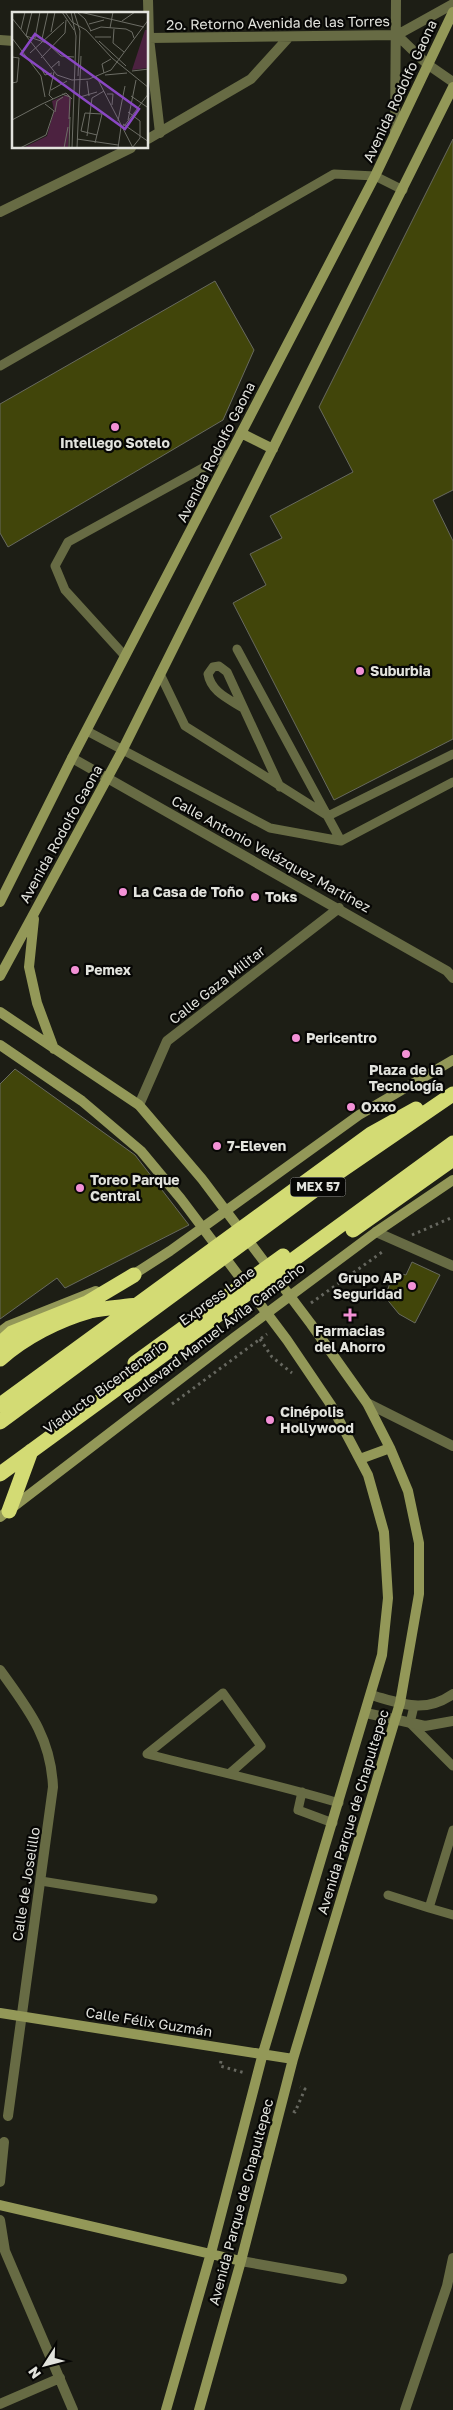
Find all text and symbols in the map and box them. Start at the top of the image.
inset map [12,12,149,149]
street label: 2o. Retorno Avenida de las Torres [166,12,390,33]
street label: Avenida Rodolfo Gaona [359,17,440,165]
street label: Avenida Rodolfo Gaona [173,379,258,525]
marker: Intellego Sotelo [109,421,121,433]
place label: Intellego Sotelo [60,434,170,451]
place label: Suburbia [370,662,431,679]
marker: Suburbia [354,665,366,677]
street label: Avenida Rodolfo Gaona [16,762,106,906]
street label: Calle Antonio Velázquez Martínez [169,792,374,916]
place label: La Casa de Toño [133,883,244,900]
marker: La Casa de Toño [117,886,129,898]
place label: Toks [265,888,297,905]
marker: Toks [249,891,261,903]
street label: Calle Gaza Militar [165,942,269,1027]
place label: Pemex [85,961,131,978]
marker: Pemex [69,964,81,976]
place label: Pericentro [306,1029,377,1046]
marker: Pericentro [290,1032,302,1044]
marker: Plaza de la Tecnología [400,1048,412,1060]
place label: Plaza de la Tecnología [369,1061,443,1094]
place label: Oxxo [361,1098,396,1115]
marker: Oxxo [345,1101,357,1113]
place label: 7-Eleven [227,1137,286,1154]
marker: 7-Eleven [211,1140,223,1152]
place label: Toreo Parque Central [90,1171,180,1204]
road number: MEX 57 [290,1178,346,1196]
marker: Toreo Parque Central [74,1182,86,1194]
street label: Boulevard Manuel Ávila Camacho [120,1259,308,1406]
street label: Express Lane [176,1262,258,1329]
place label: Grupo AP Seguridad [333,1269,402,1302]
marker: Grupo AP Seguridad [406,1280,418,1292]
marker: Farmacias del Ahorro [344,1309,356,1321]
place label: Farmacias del Ahorro [315,1322,385,1355]
street label: Viaducto Bicentenario [40,1336,170,1437]
place label: Cinépolis Hollywood [280,1403,354,1436]
marker: Cinépolis Hollywood [264,1414,276,1426]
street label: Avenida Parque de Chapultepec [313,1707,392,1916]
street label: Calle de Joselillo [8,1826,43,1942]
street label: Calle Félix Guzmán [85,2003,214,2040]
street label: Avenida Parque de Chapultepec [205,2096,276,2307]
north arrow [20,2340,70,2390]
text: N [24,2364,44,2382]

